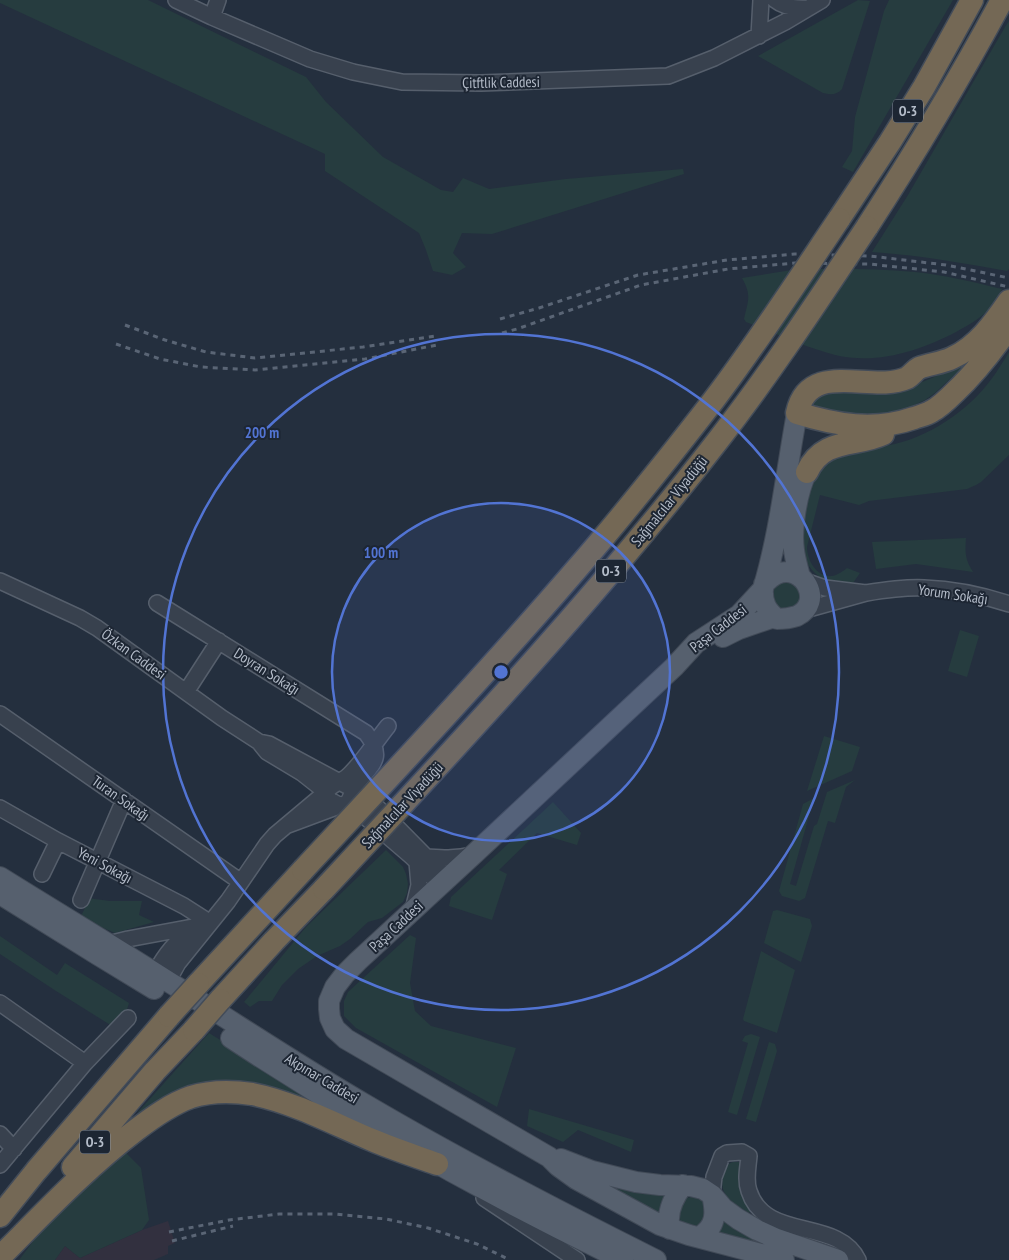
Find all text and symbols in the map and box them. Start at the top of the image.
street label: Çitftlik Caddesi [462,72,540,92]
road number: O-3 [893,100,923,122]
text: 200 m [245,423,279,442]
street label: Sağmalcılar Viyadüğü [627,452,711,550]
text: 100 m [364,543,398,562]
road number: O-3 [596,560,626,582]
street label: Yorum Sokağı [917,580,989,608]
street label: Paşa Caddesi [686,600,750,656]
street label: Özkan Caddesi [98,624,170,684]
street label: Doyran Sokağı [231,643,303,699]
centre of rings [492,663,510,681]
street label: Sağmalcılar Viyadüğü [357,758,447,852]
street label: Turan Sokağı [88,771,154,825]
street label: Yeni Sokağı [74,843,136,887]
street label: Paşa Caddesi [365,896,427,956]
street label: Akpınar Caddesi [282,1049,362,1107]
road number: O-3 [80,1130,110,1154]

